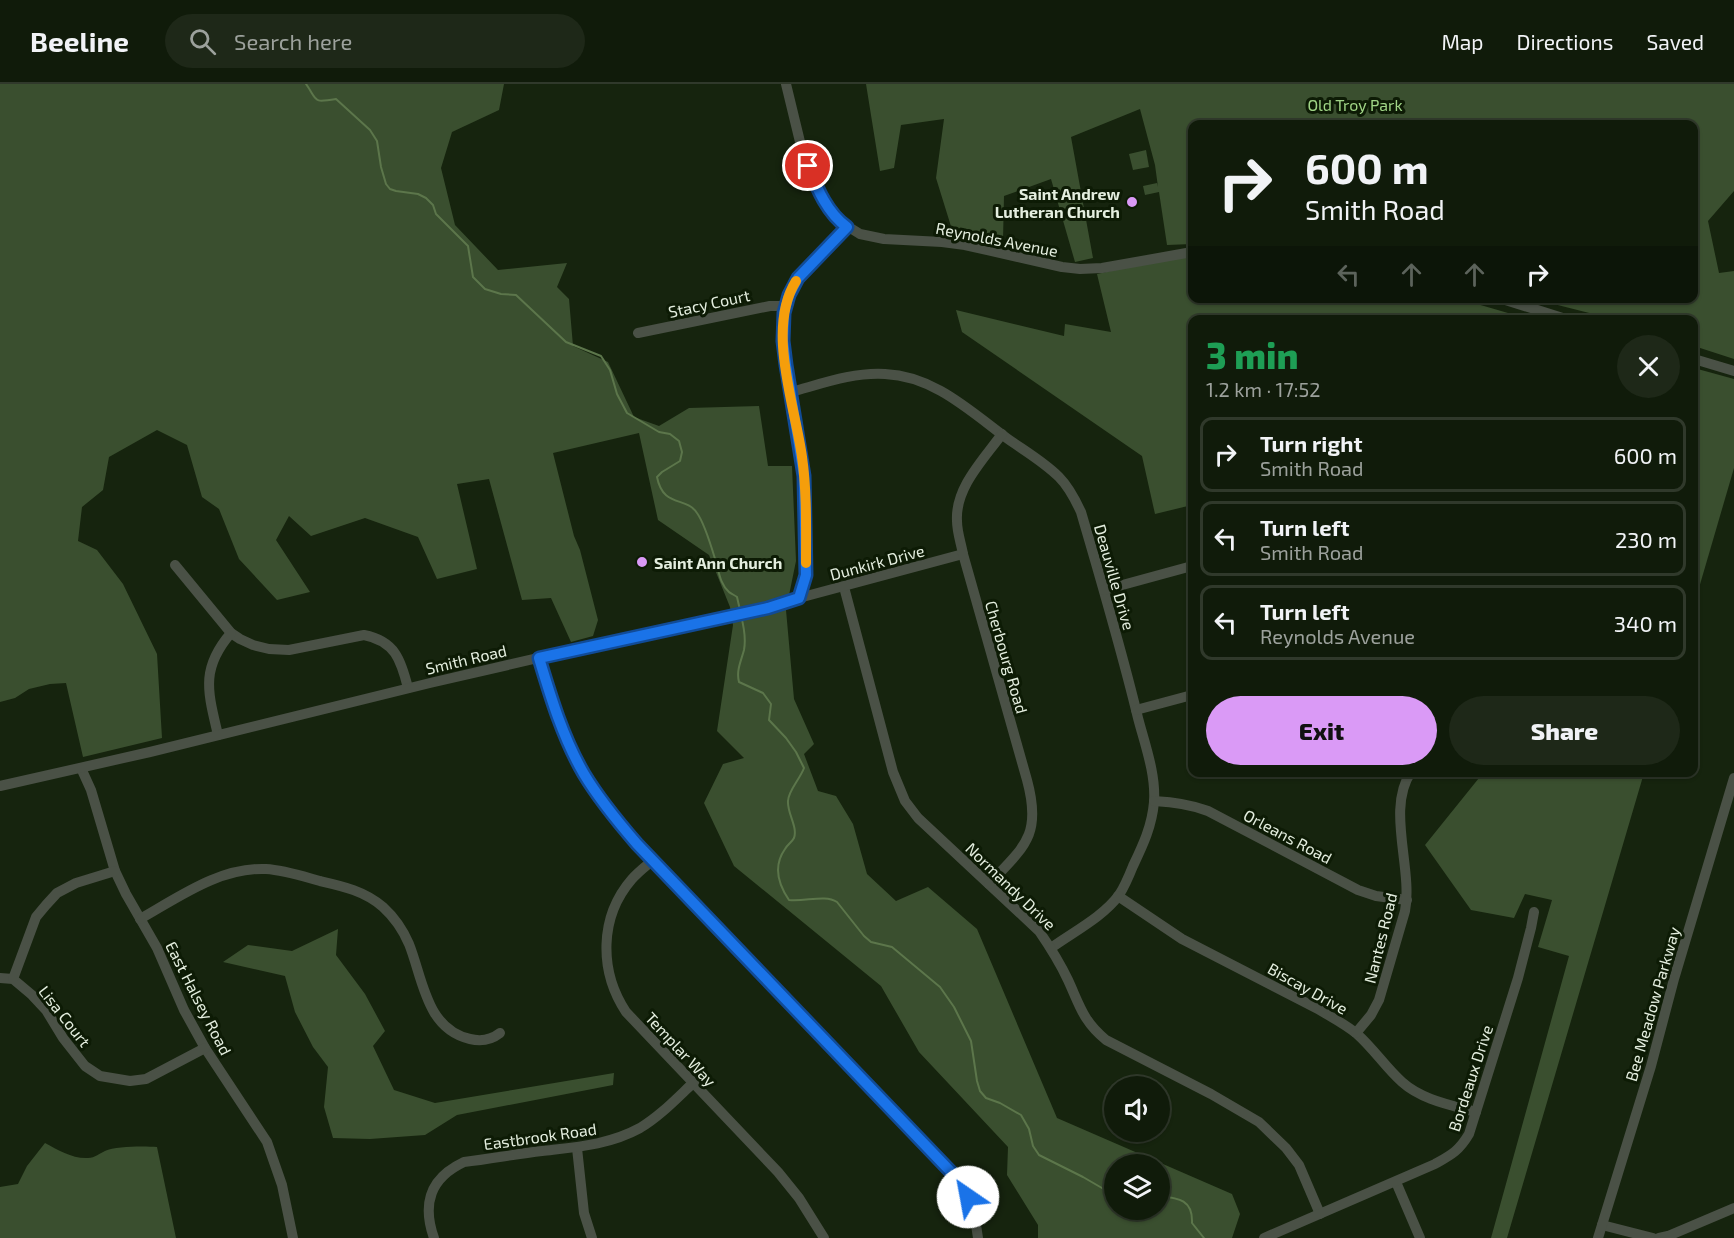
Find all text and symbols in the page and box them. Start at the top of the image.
search box [165,14,585,68]
text: Beeline [30,24,129,58]
icon: search [186,25,219,58]
text: Search here [234,28,352,54]
text: Map [1441,29,1484,54]
text: Directions [1517,29,1613,54]
text: Saved [1646,29,1704,54]
park label: Old Troy Park [1307,95,1403,114]
pin [782,140,833,191]
text: 600 m [1305,142,1429,192]
icon: right [1206,144,1284,222]
icon: arrive [791,149,824,182]
place label: Saint Andrew Lutheran Church [995,184,1120,221]
text: Smith Road [1305,193,1445,225]
marker: Saint Andrew Lutheran Church [1125,195,1139,209]
street label: Reynolds Avenue [934,218,1060,260]
icon: left [1332,258,1365,291]
icon: ahead [1395,258,1428,291]
icon: ahead [1458,258,1491,291]
icon: right [1521,258,1554,291]
street label: Stacy Court [666,285,752,321]
text: 3 min [1206,333,1299,376]
button: close [1617,335,1680,398]
text: 1.2 km · 17:52 [1206,377,1320,401]
text: Turn right [1260,430,1362,456]
icon: right [1209,438,1242,471]
text: 600 m [1614,442,1677,468]
text: Smith Road [1260,456,1363,480]
text: Turn left [1260,514,1349,540]
street label: Deauville Drive [1091,522,1139,632]
icon: left [1209,522,1242,555]
text: 230 m [1615,526,1677,552]
street label: Dunkirk Drive [828,540,926,584]
text: Smith Road [1260,540,1363,564]
place label: Saint Ann Church [654,553,782,572]
marker: Saint Ann Church [635,555,649,569]
street label: Cherbourg Road [982,598,1032,716]
text: Turn left [1260,598,1349,624]
icon: left [1209,606,1242,639]
text: 340 m [1614,610,1677,636]
text: Reynolds Avenue [1260,624,1415,648]
street label: Smith Road [424,640,508,678]
button: Exit [1206,696,1437,765]
button: Share [1449,696,1680,765]
street label: Orleans Road [1241,805,1335,867]
street label: Normandy Drive [962,838,1060,934]
street label: Nantes Road [1360,891,1400,985]
street label: Bee Meadow Parkway [1621,924,1683,1083]
street label: East Halsey Road [162,938,236,1058]
street label: Biscay Drive [1265,958,1351,1018]
street label: Lisa Court [35,982,95,1050]
street label: Templar Way [642,1008,721,1090]
street label: Bordeaux Drive [1444,1022,1496,1134]
map controls [1104,1076,1170,1220]
button: sound [1104,1076,1170,1142]
street label: Eastbrook Road [482,1119,598,1153]
button: layers [1104,1154,1170,1220]
position arrow [936,1165,1000,1229]

